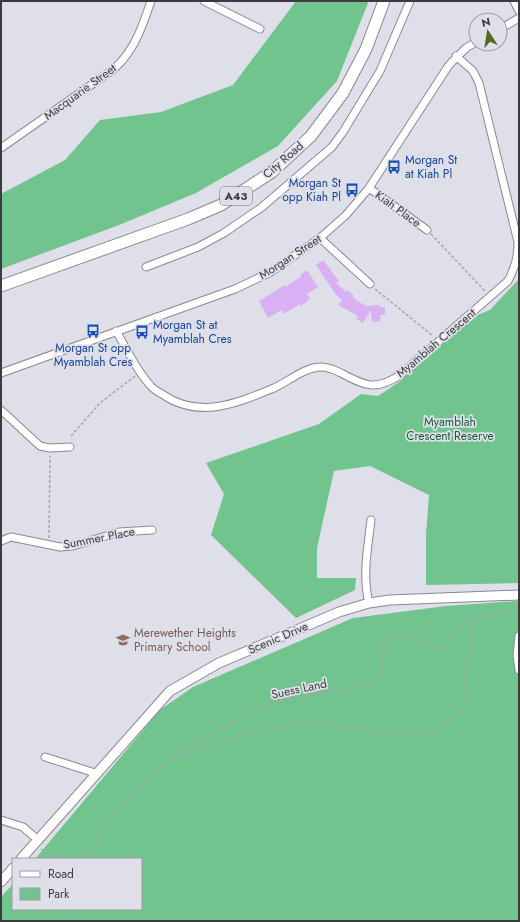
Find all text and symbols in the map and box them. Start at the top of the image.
north arrow [468,12,508,52]
text: N [480,13,492,31]
street label: Macquarie Street [40,59,120,124]
street label: City Road [259,137,307,183]
place label: Morgan St at Kiah Pl [405,151,457,183]
bus stop icon: Morgan St at Kiah Pl [386,159,402,175]
place label: Morgan St opp Kiah Pl [282,174,341,206]
bus stop icon: Morgan St opp Kiah Pl [344,182,360,198]
street label: Kiah Place [371,186,425,232]
road number: A43 [220,187,252,205]
street label: Morgan Street [255,230,325,284]
street label: Myamblah Crescent [392,304,480,382]
place label: Morgan St at Myamblah Cres [153,316,232,348]
bus stop icon: Morgan St opp Myamblah Cres [85,323,101,339]
bus stop icon: Morgan St at Myamblah Cres [134,324,150,340]
place label: Morgan St opp Myamblah Cres [54,339,132,371]
park label: Myamblah Crescent Reserve [406,413,494,445]
street label: Summer Place [62,522,136,554]
street label: Scenic Drive [245,617,311,659]
place label: Merewether Heights Primary School [134,624,236,656]
school or university icon: Merewether Heights Primary School [115,632,131,648]
street label: Suess Land [269,674,329,704]
legend [12,858,142,910]
text: Road [48,865,74,883]
text: Park [48,885,70,903]

